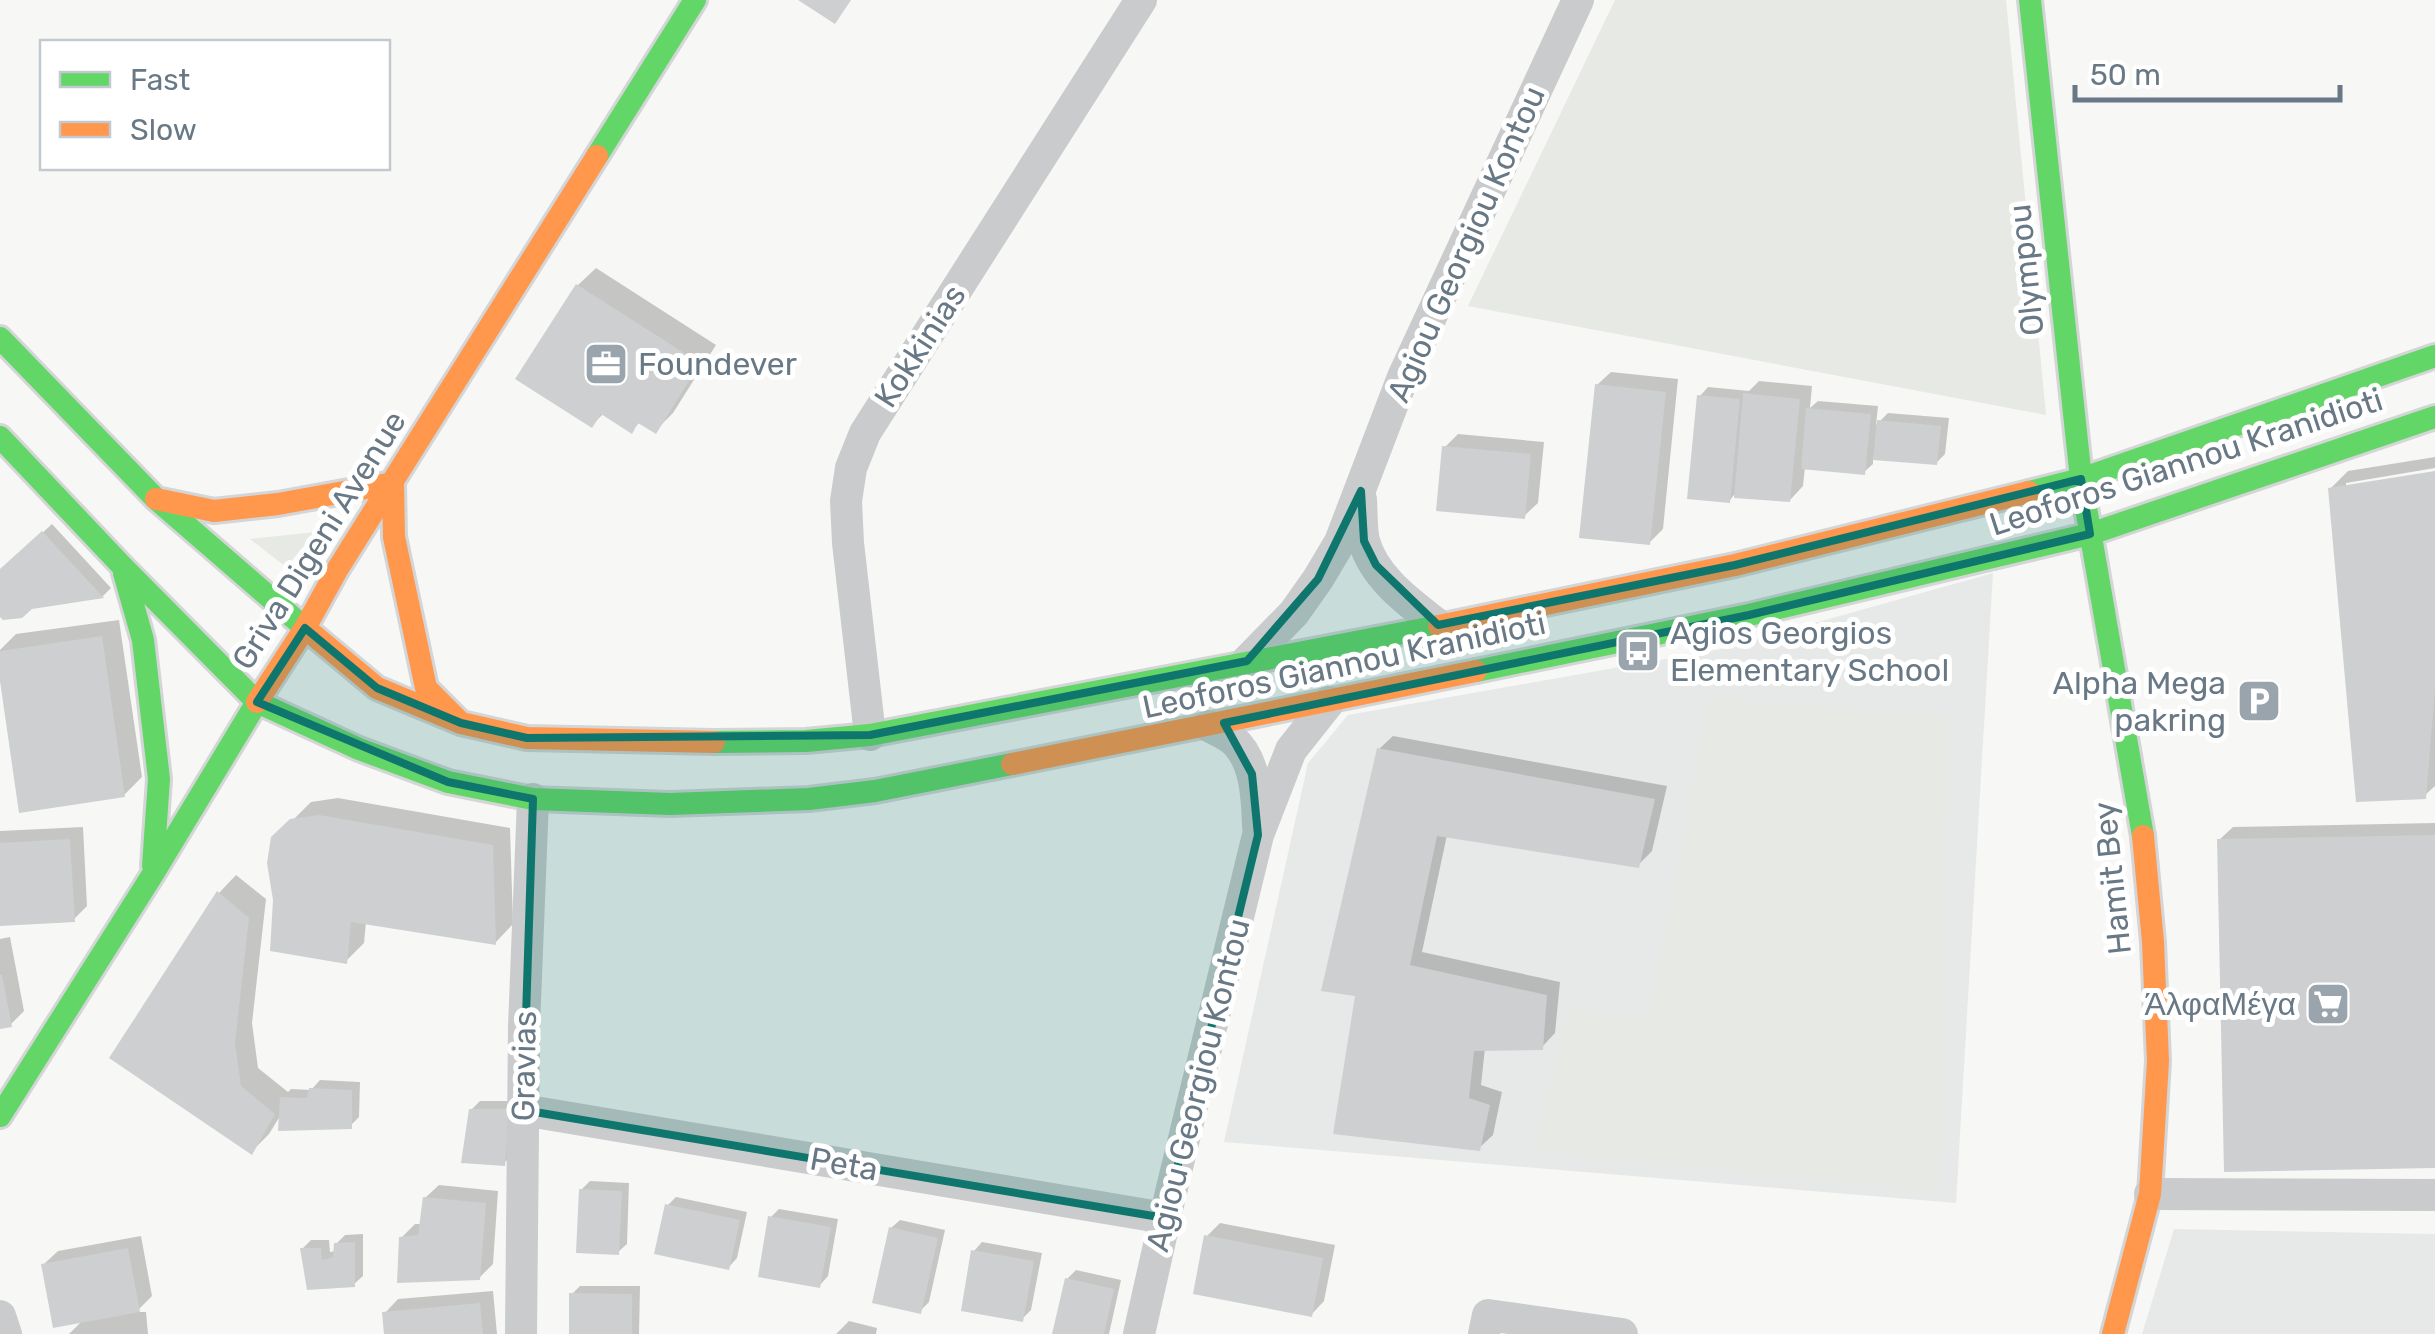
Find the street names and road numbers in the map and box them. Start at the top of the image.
street label: Agiou Georgiou Kontou [1379,80,1553,408]
street label: Olympou [2000,202,2052,338]
street label: Kokkinias [866,278,974,414]
street label: Leoforos Giannou Kranidioti [1985,380,2387,544]
street label: Griva Digeni Avenue [224,404,414,676]
street label: Leoforos Giannou Kranidioti [1139,604,1549,726]
street label: Hamit Bey [2085,800,2139,956]
street label: Agiou Georgiou Kontou [1138,915,1258,1255]
street label: Gravias [504,1010,544,1122]
street label: Peta [807,1139,881,1189]

